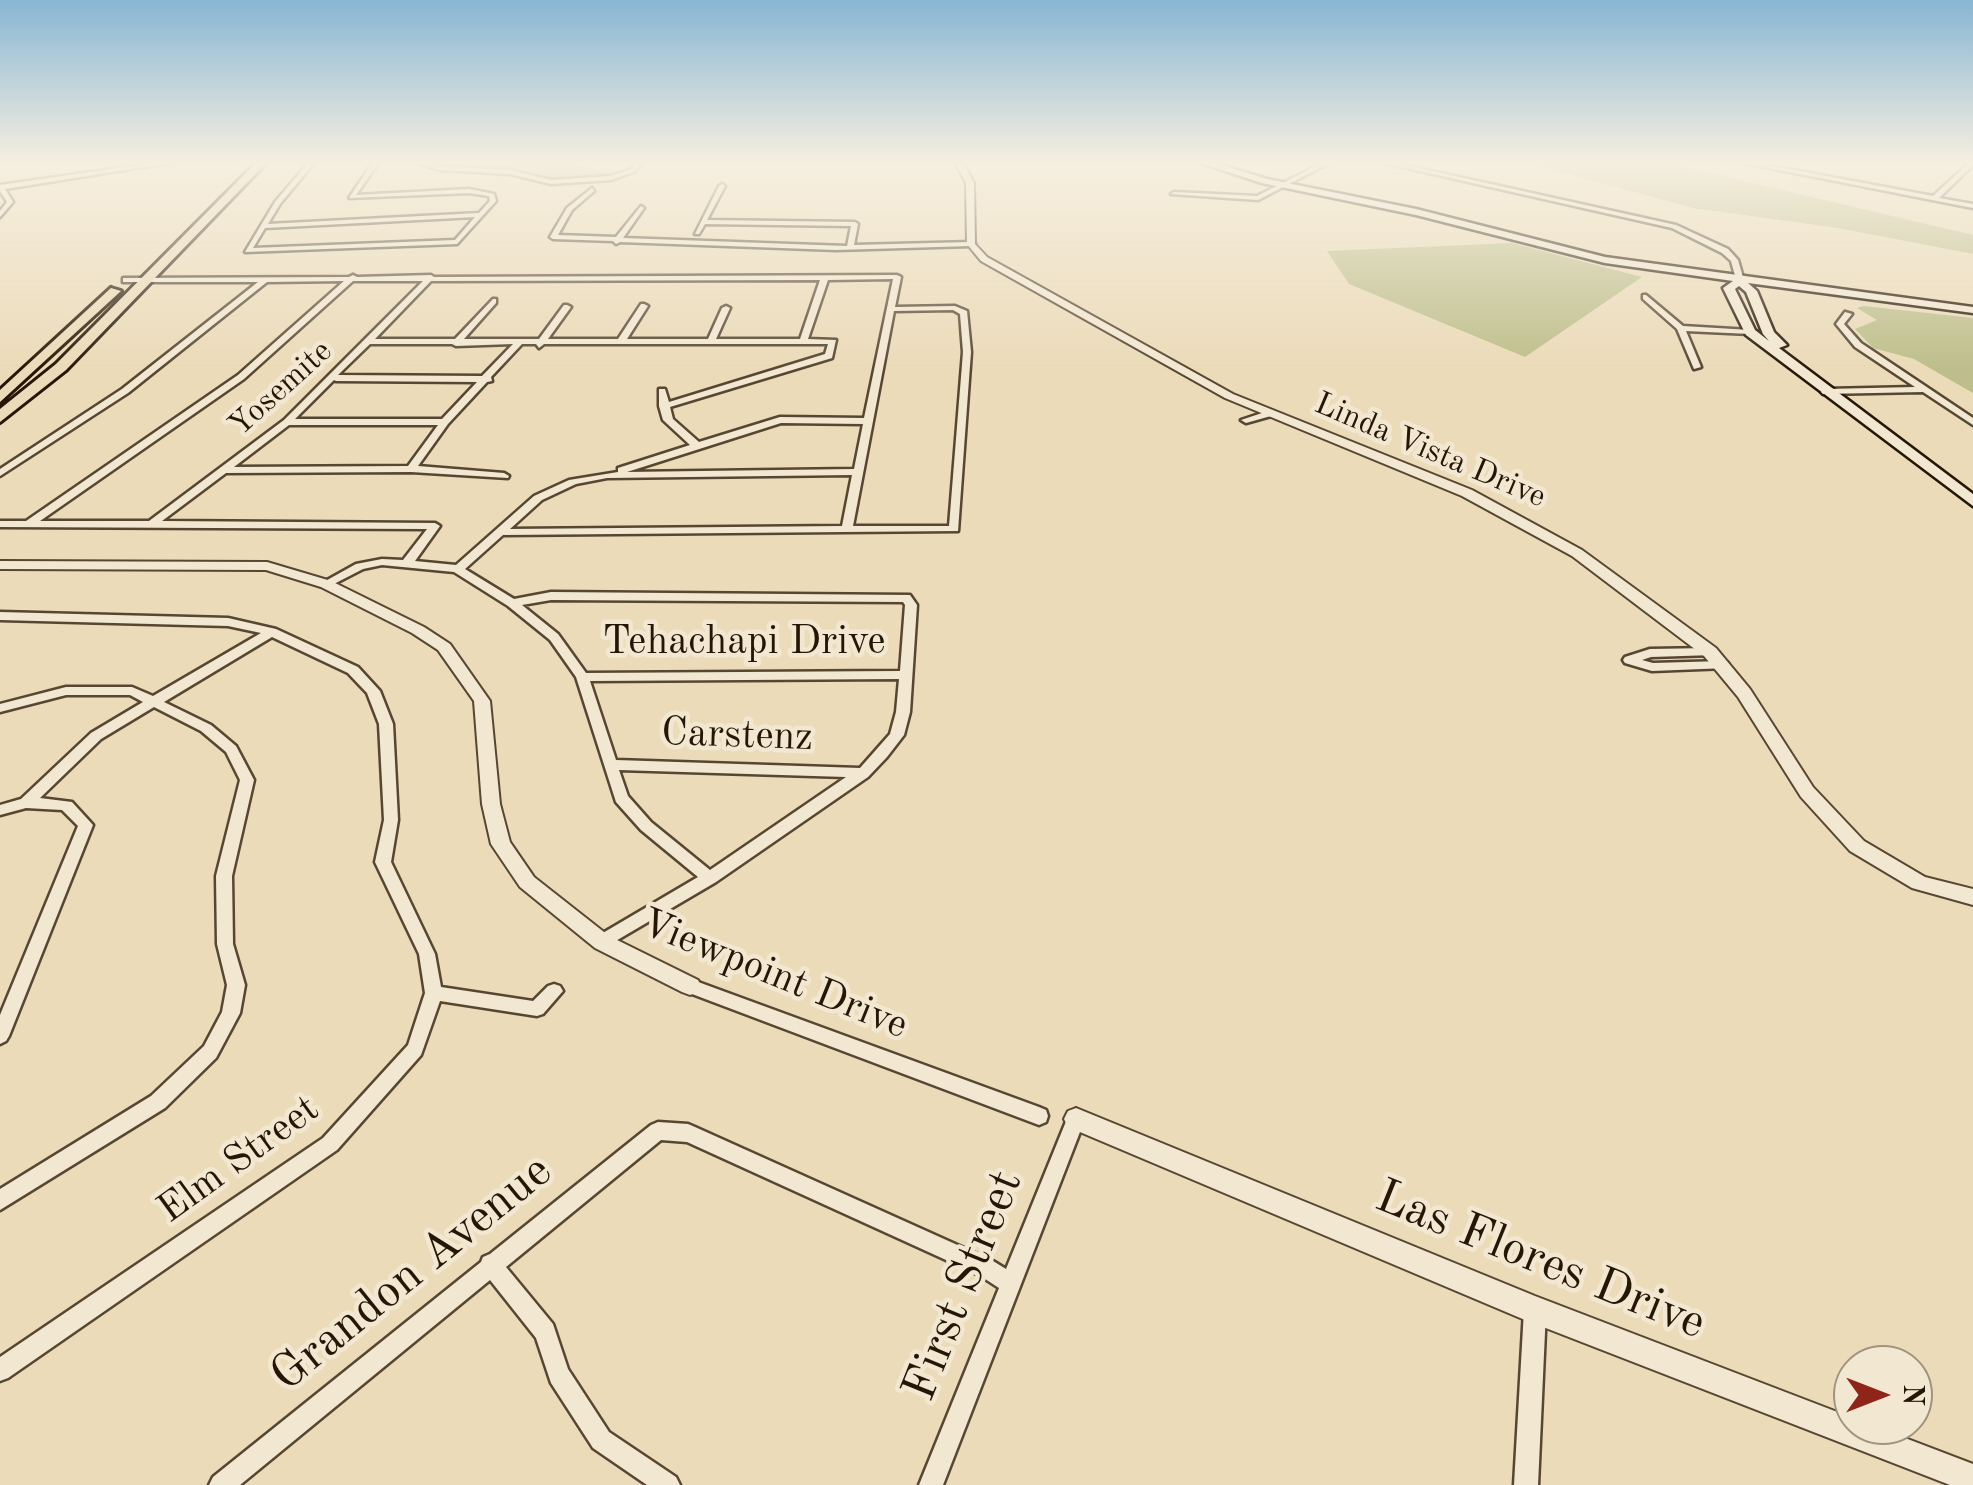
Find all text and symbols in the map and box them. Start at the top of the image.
street label: Yosemite [222,333,340,445]
street label: Linda Vista Drive [1309,385,1551,517]
street label: Tehachapi Drive [602,619,886,667]
street label: Carstenz [660,709,814,763]
street label: Viewpoint Drive [634,900,914,1050]
street label: Elm Street [149,1086,329,1234]
street label: Grandon Avenue [260,1143,564,1405]
street label: First Street [892,1162,1036,1410]
street label: Las Flores Drive [1367,1169,1713,1353]
north arrow [1833,1345,1933,1445]
text: N [1897,1384,1925,1406]

